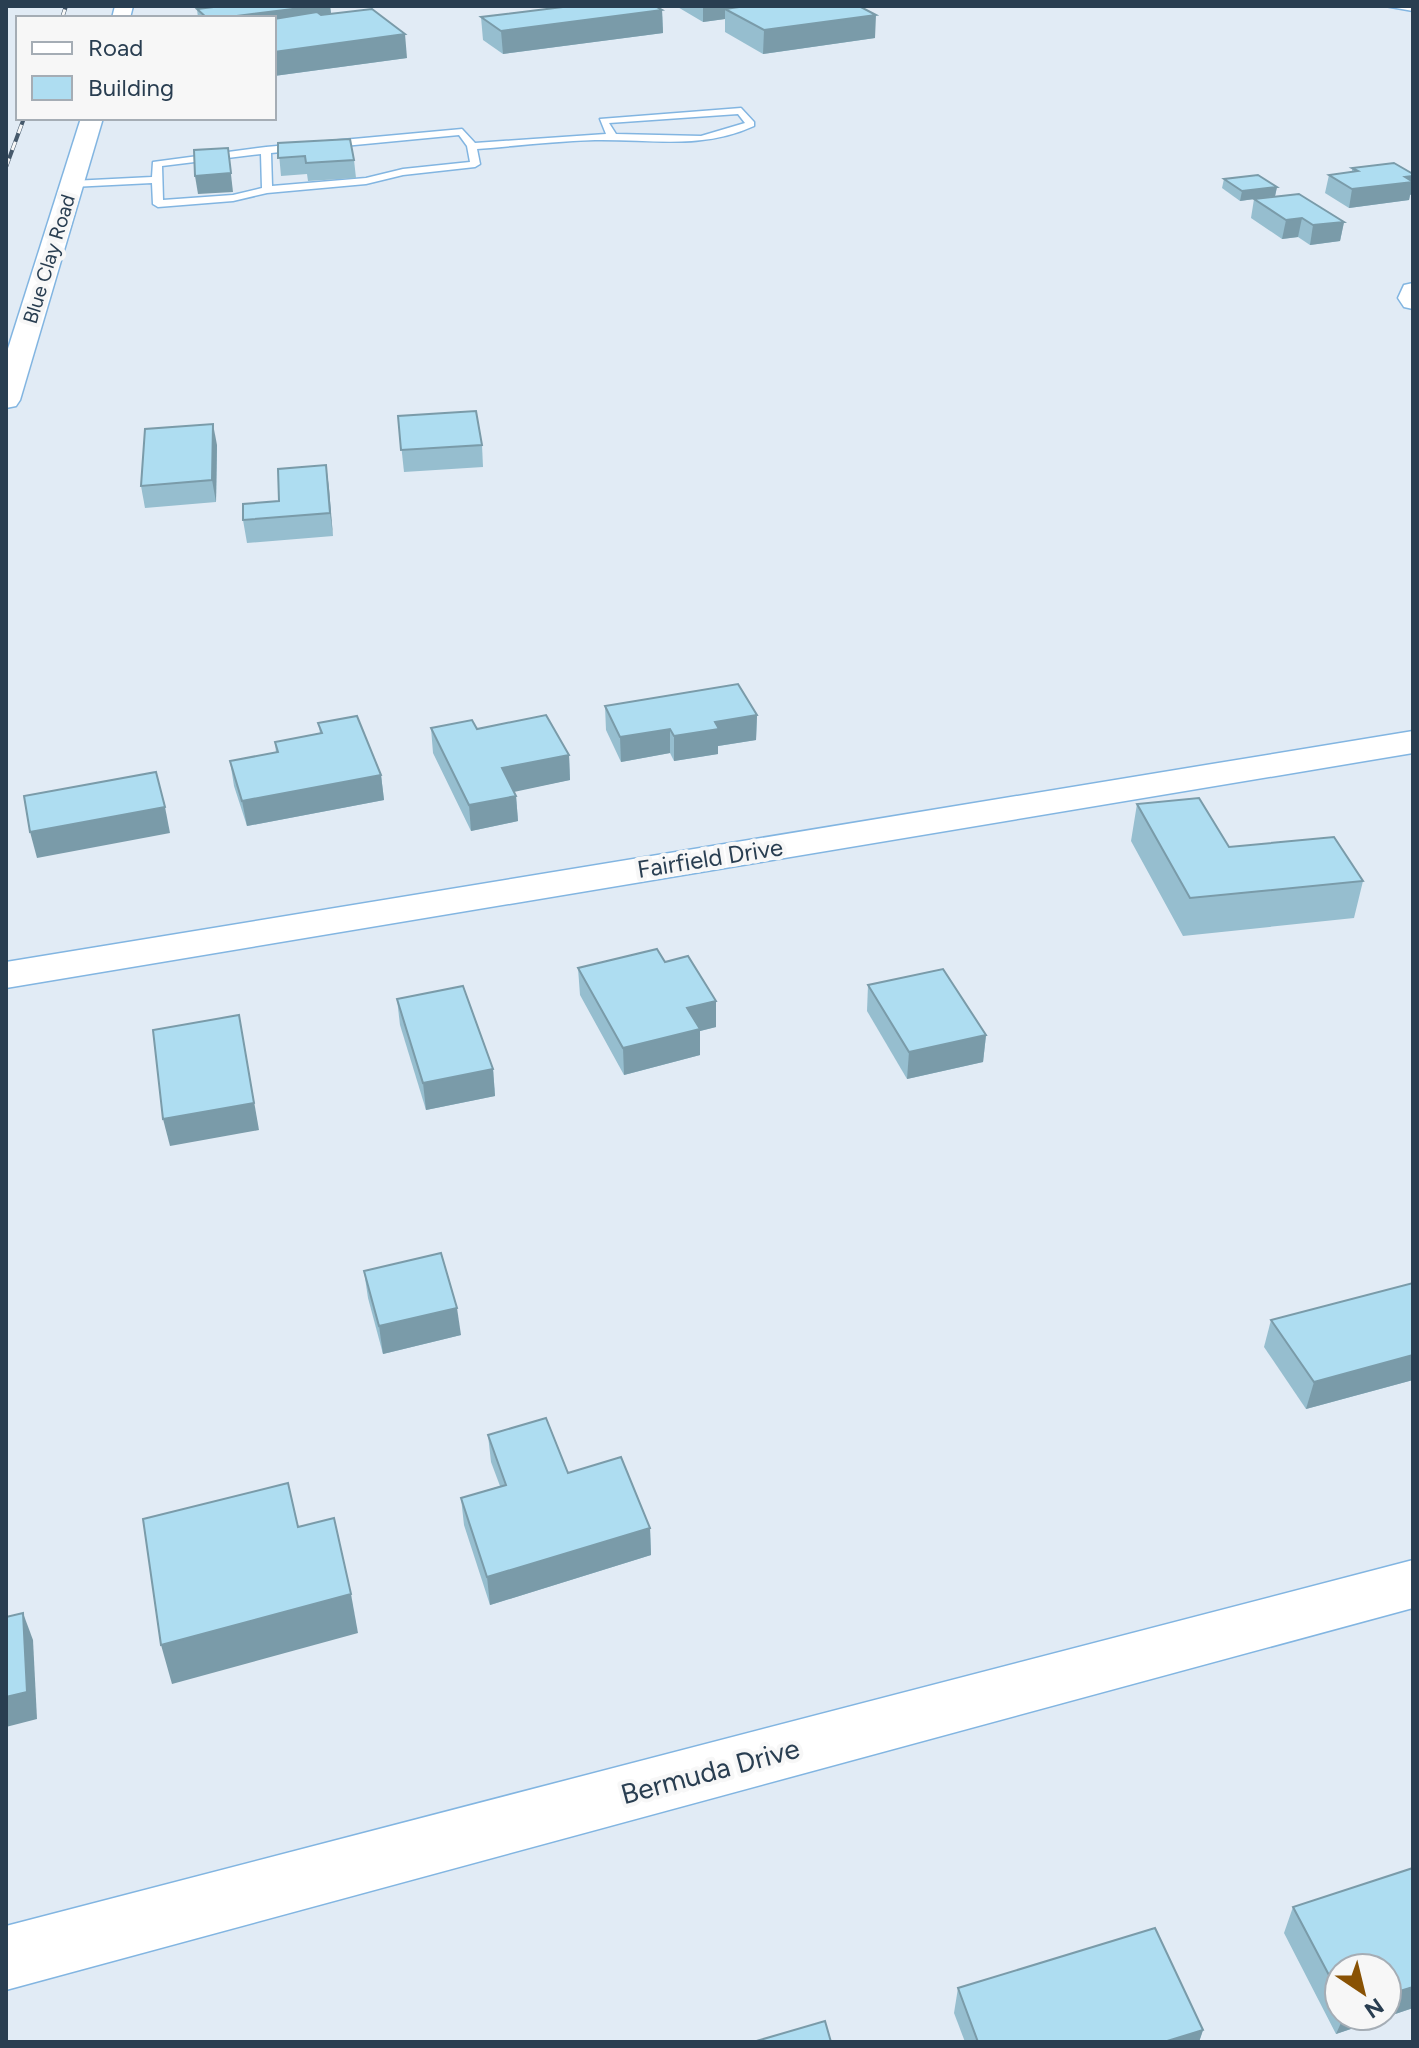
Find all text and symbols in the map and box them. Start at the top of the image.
legend [16,16,276,120]
text: Road [88,33,143,62]
text: Building [88,73,174,102]
street label: Blue Clay Road [18,191,80,327]
street label: Fairfield Drive [635,832,785,884]
street label: Bermuda Drive [617,1731,803,1811]
north arrow [1323,1952,1403,2032]
text: N [1359,1992,1389,2024]

